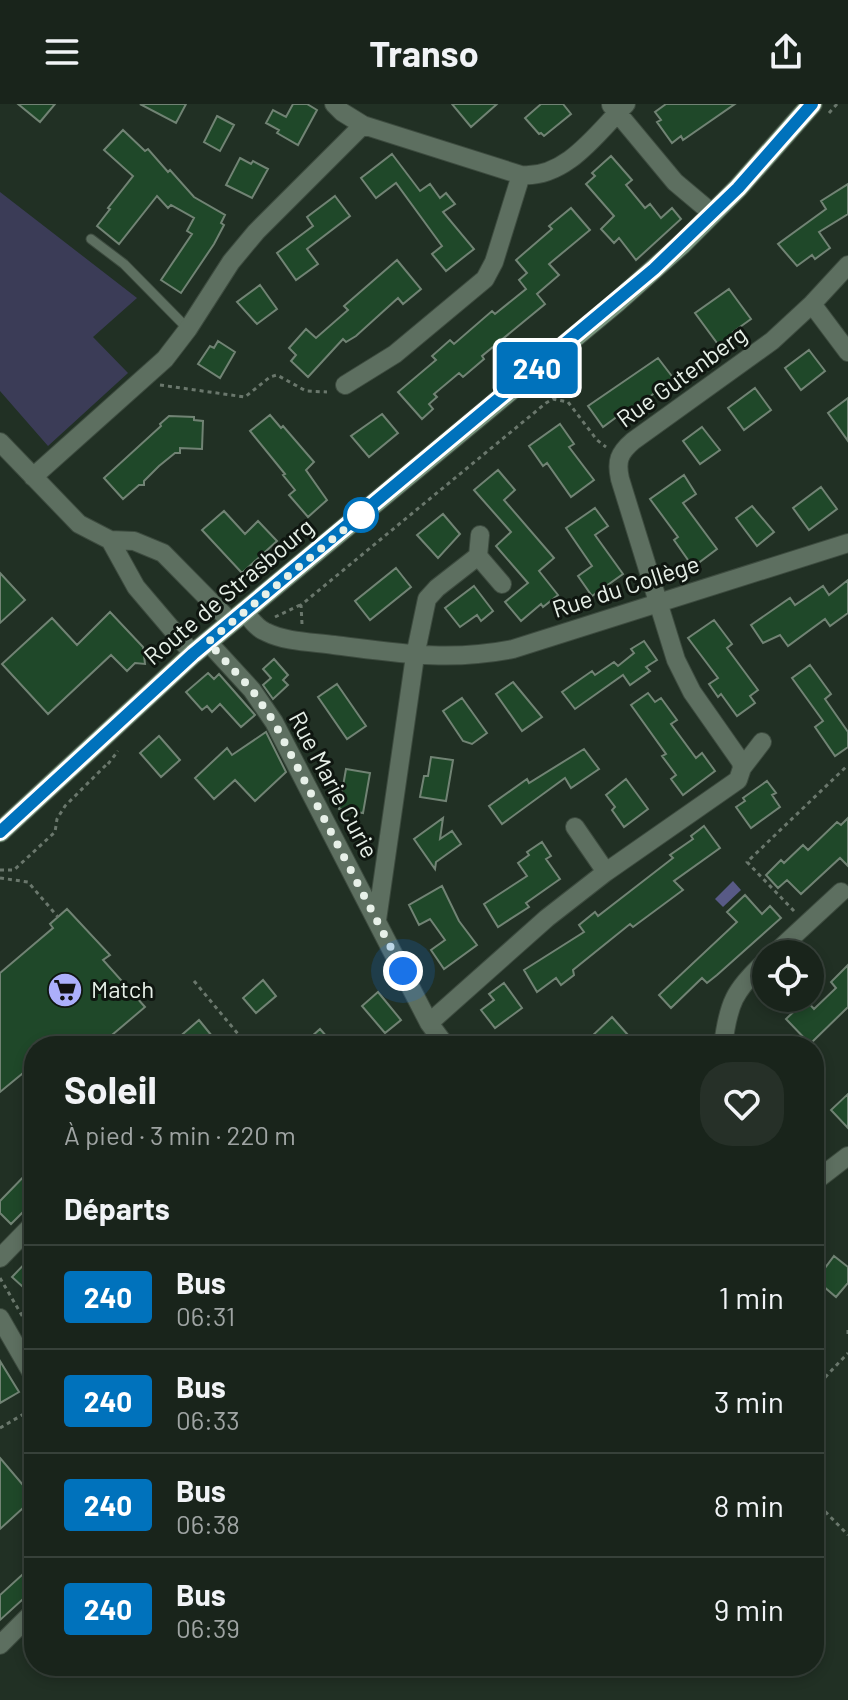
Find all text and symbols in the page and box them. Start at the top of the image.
icon: menu [40,30,84,74]
icon: share [764,30,808,74]
text: Transo [369,31,479,74]
street label: Rue Gutenberg [610,319,752,433]
line badge: 240 [491,342,583,394]
text: 240 [513,351,561,385]
unlabelled marker [344,498,378,532]
street label: Route de Strasbourg [137,511,319,670]
street label: Rue du Collège [548,548,703,623]
street label: Rue Marie Curie [283,706,385,863]
map controls [752,940,824,1012]
button: locate [752,940,824,1012]
your location [383,951,423,991]
supermarket icon: Match [46,971,84,1009]
place label: Match [91,974,154,1003]
button: heart [700,1062,784,1146]
text: Soleil [64,1066,157,1112]
text: À pied · 3 min · 220 m [64,1119,296,1150]
text: Départs [64,1190,170,1226]
text: Bus [176,1264,226,1300]
text: 1 min [719,1279,784,1315]
text: 240 [84,1280,132,1314]
text: 06:31 [176,1300,235,1331]
text: Bus [176,1368,226,1404]
text: 3 min [714,1383,784,1419]
text: 240 [84,1384,132,1418]
text: 06:33 [176,1404,240,1435]
text: Bus [176,1472,226,1508]
text: 8 min [714,1487,784,1523]
text: 240 [84,1488,132,1522]
text: 06:38 [176,1508,240,1539]
text: Bus [176,1576,226,1612]
text: 9 min [714,1591,784,1627]
text: 240 [84,1592,132,1626]
text: 06:39 [176,1612,240,1643]

